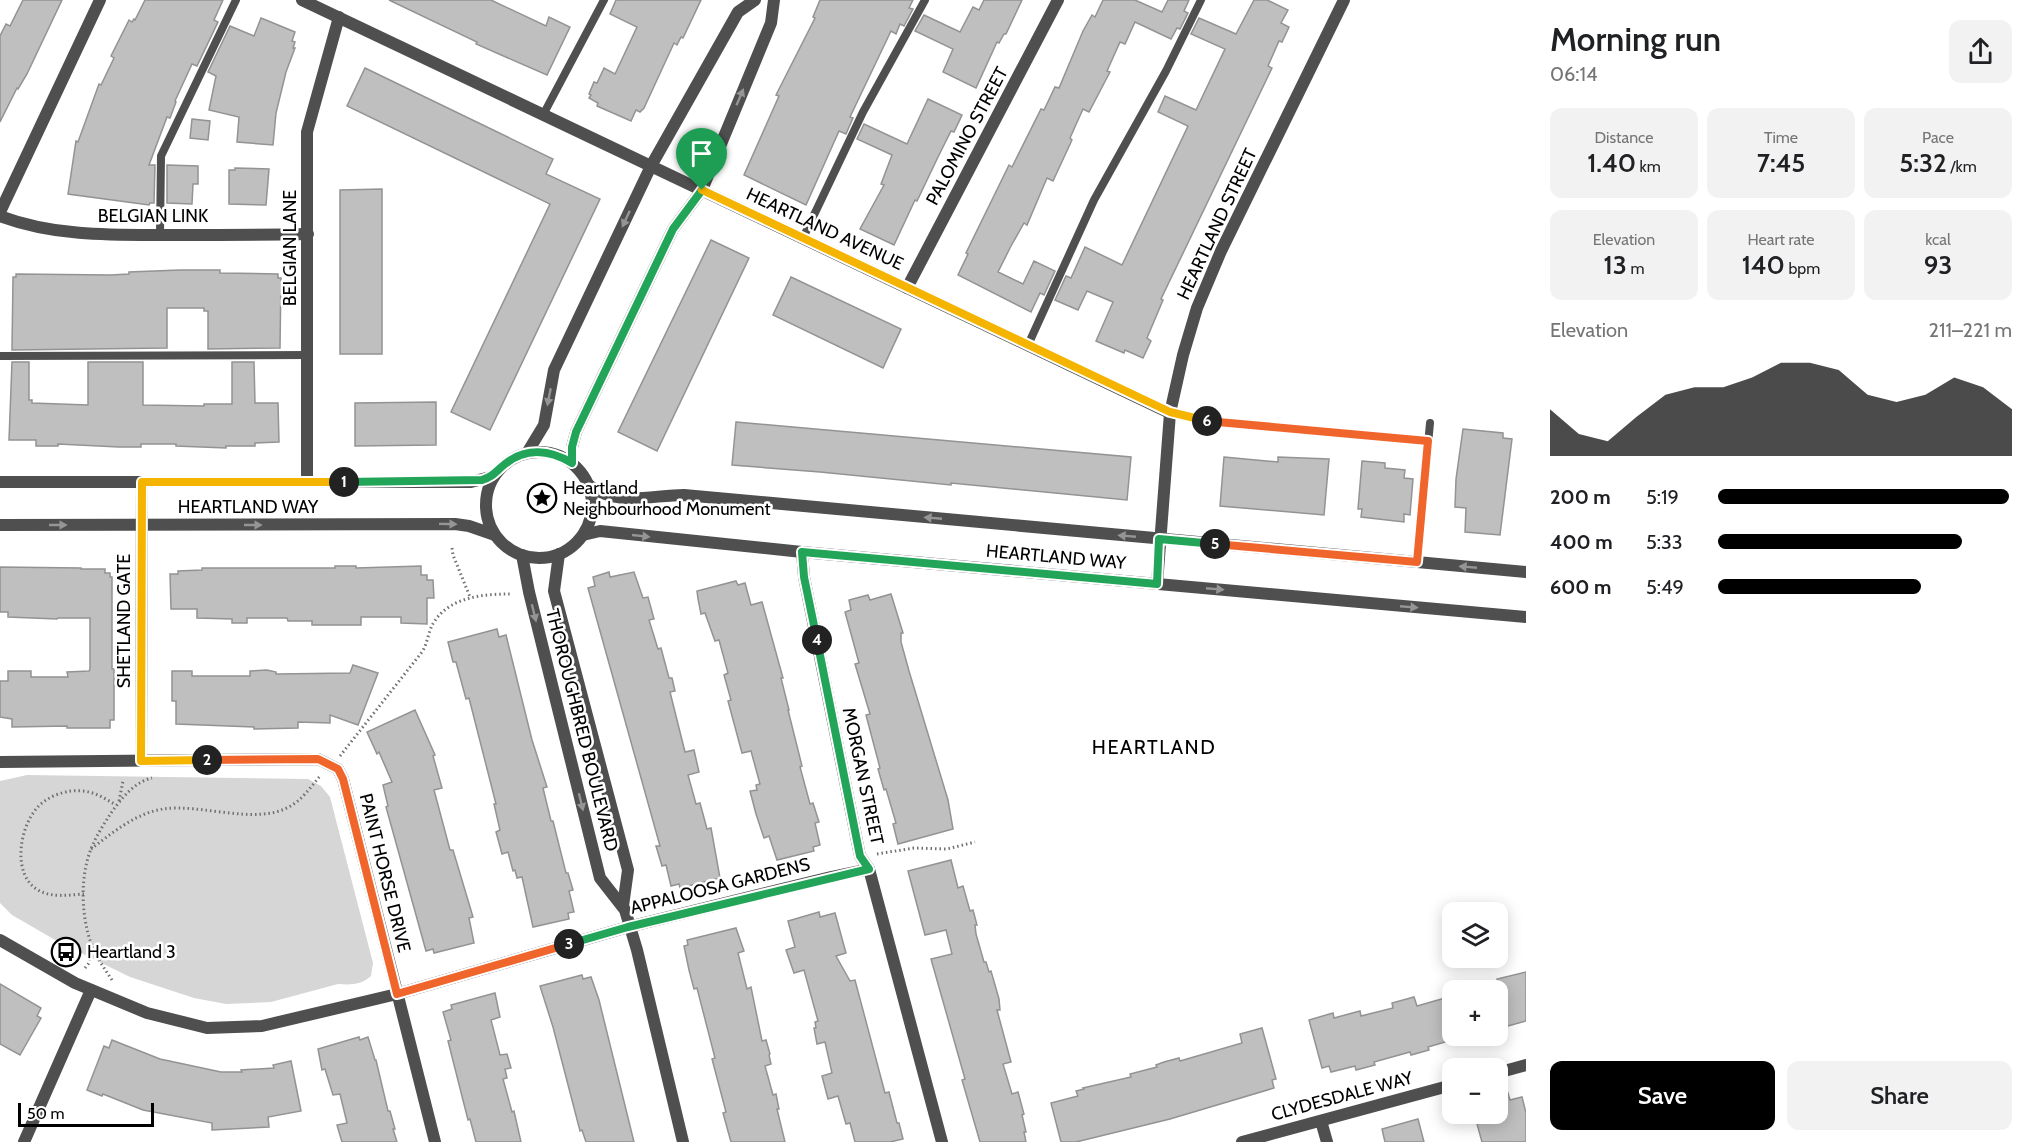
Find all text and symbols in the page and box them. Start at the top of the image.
text: Morning run [1550,19,1721,59]
button: share [1949,20,2012,83]
text: 06:14 [1550,62,1598,86]
street label: PALOMINO STREET [921,63,1013,209]
one-way arrow [735,88,745,106]
pin [676,128,727,190]
text: Distance [1595,128,1653,147]
text: Time [1764,128,1798,147]
text: Pace [1922,128,1954,147]
icon: arrive [685,137,718,170]
street label: HEARTLAND STREET [1172,144,1262,303]
text: 1.40 [1587,147,1636,179]
text: 7:45 [1757,147,1805,179]
text: 5:32 [1899,147,1947,179]
text: km [1636,157,1661,176]
text: /km [1947,157,1977,176]
street label: HEARTLAND AVENUE [743,183,907,275]
street label: BELGIAN LANE [279,190,301,306]
street label: BELGIAN LINK [98,205,209,227]
one-way arrow [622,210,631,227]
text: Elevation [1593,230,1655,249]
text: Heart rate [1748,230,1814,249]
text: kcal [1925,230,1951,249]
text: 13 [1604,249,1627,281]
text: 140 [1742,249,1785,281]
text: 93 [1924,249,1952,281]
text: m [1627,259,1644,278]
text: bpm [1785,259,1820,278]
text: Elevation [1550,318,1628,342]
text: 211–221 m [1928,318,2012,342]
one-way arrow [544,388,553,407]
pin: 6 [1192,406,1222,436]
text: 6 [1203,411,1212,430]
pin: 1 [329,467,359,497]
text: 1 [341,472,347,491]
place label: Heartland Neighbourhood Monument [563,477,771,520]
place icon: Heartland Neighbourhood Monument [526,482,558,514]
text: 200 m [1550,485,1611,509]
text: 5:19 [1646,485,1679,509]
street label: HEARTLAND WAY [178,496,319,518]
one-way arrow [923,513,942,523]
one-way arrow [49,520,68,530]
one-way arrow [244,520,263,530]
one-way arrow [439,520,458,529]
pin: 5 [1200,529,1230,559]
text: 400 m [1550,530,1613,554]
text: 5:33 [1646,530,1683,554]
one-way arrow [632,531,651,541]
one-way arrow [1118,531,1137,541]
text: 5 [1211,534,1219,553]
street label: HEARTLAND WAY [985,540,1128,574]
street label: SHETLAND GATE [113,554,135,688]
one-way arrow [1458,562,1477,572]
text: 600 m [1550,575,1611,599]
text: 5:49 [1646,575,1684,599]
one-way arrow [1206,584,1225,594]
one-way arrow [1400,602,1419,612]
one-way arrow [529,603,539,622]
street label: THOROUGHBRED BOULEVARD [541,606,623,854]
pin: 4 [802,625,832,655]
text: 4 [812,630,822,649]
street label: MORGAN STREET [838,705,888,847]
district label: HEARTLAND [1092,735,1216,759]
pin: 2 [192,745,222,775]
text: 2 [203,750,211,769]
street label: PAINT HORSE DRIVE [355,791,415,955]
one-way arrow [577,793,587,811]
street label: APPALOOSA GARDENS [628,853,812,919]
map controls [1442,902,1508,1124]
button: layers [1442,902,1508,968]
pin: 3 [554,929,584,959]
text: 3 [565,934,573,953]
bus stop icon: Heartland 3 [50,936,82,968]
place label: Heartland 3 [87,941,176,963]
button: + [1442,980,1508,1046]
button: − [1442,1058,1508,1124]
button: Save [1550,1061,1775,1130]
button: Share [1787,1061,2012,1130]
street label: CLYDESDALE WAY [1269,1066,1416,1125]
scale bar [18,1100,154,1128]
text: 50 m [27,1104,64,1123]

